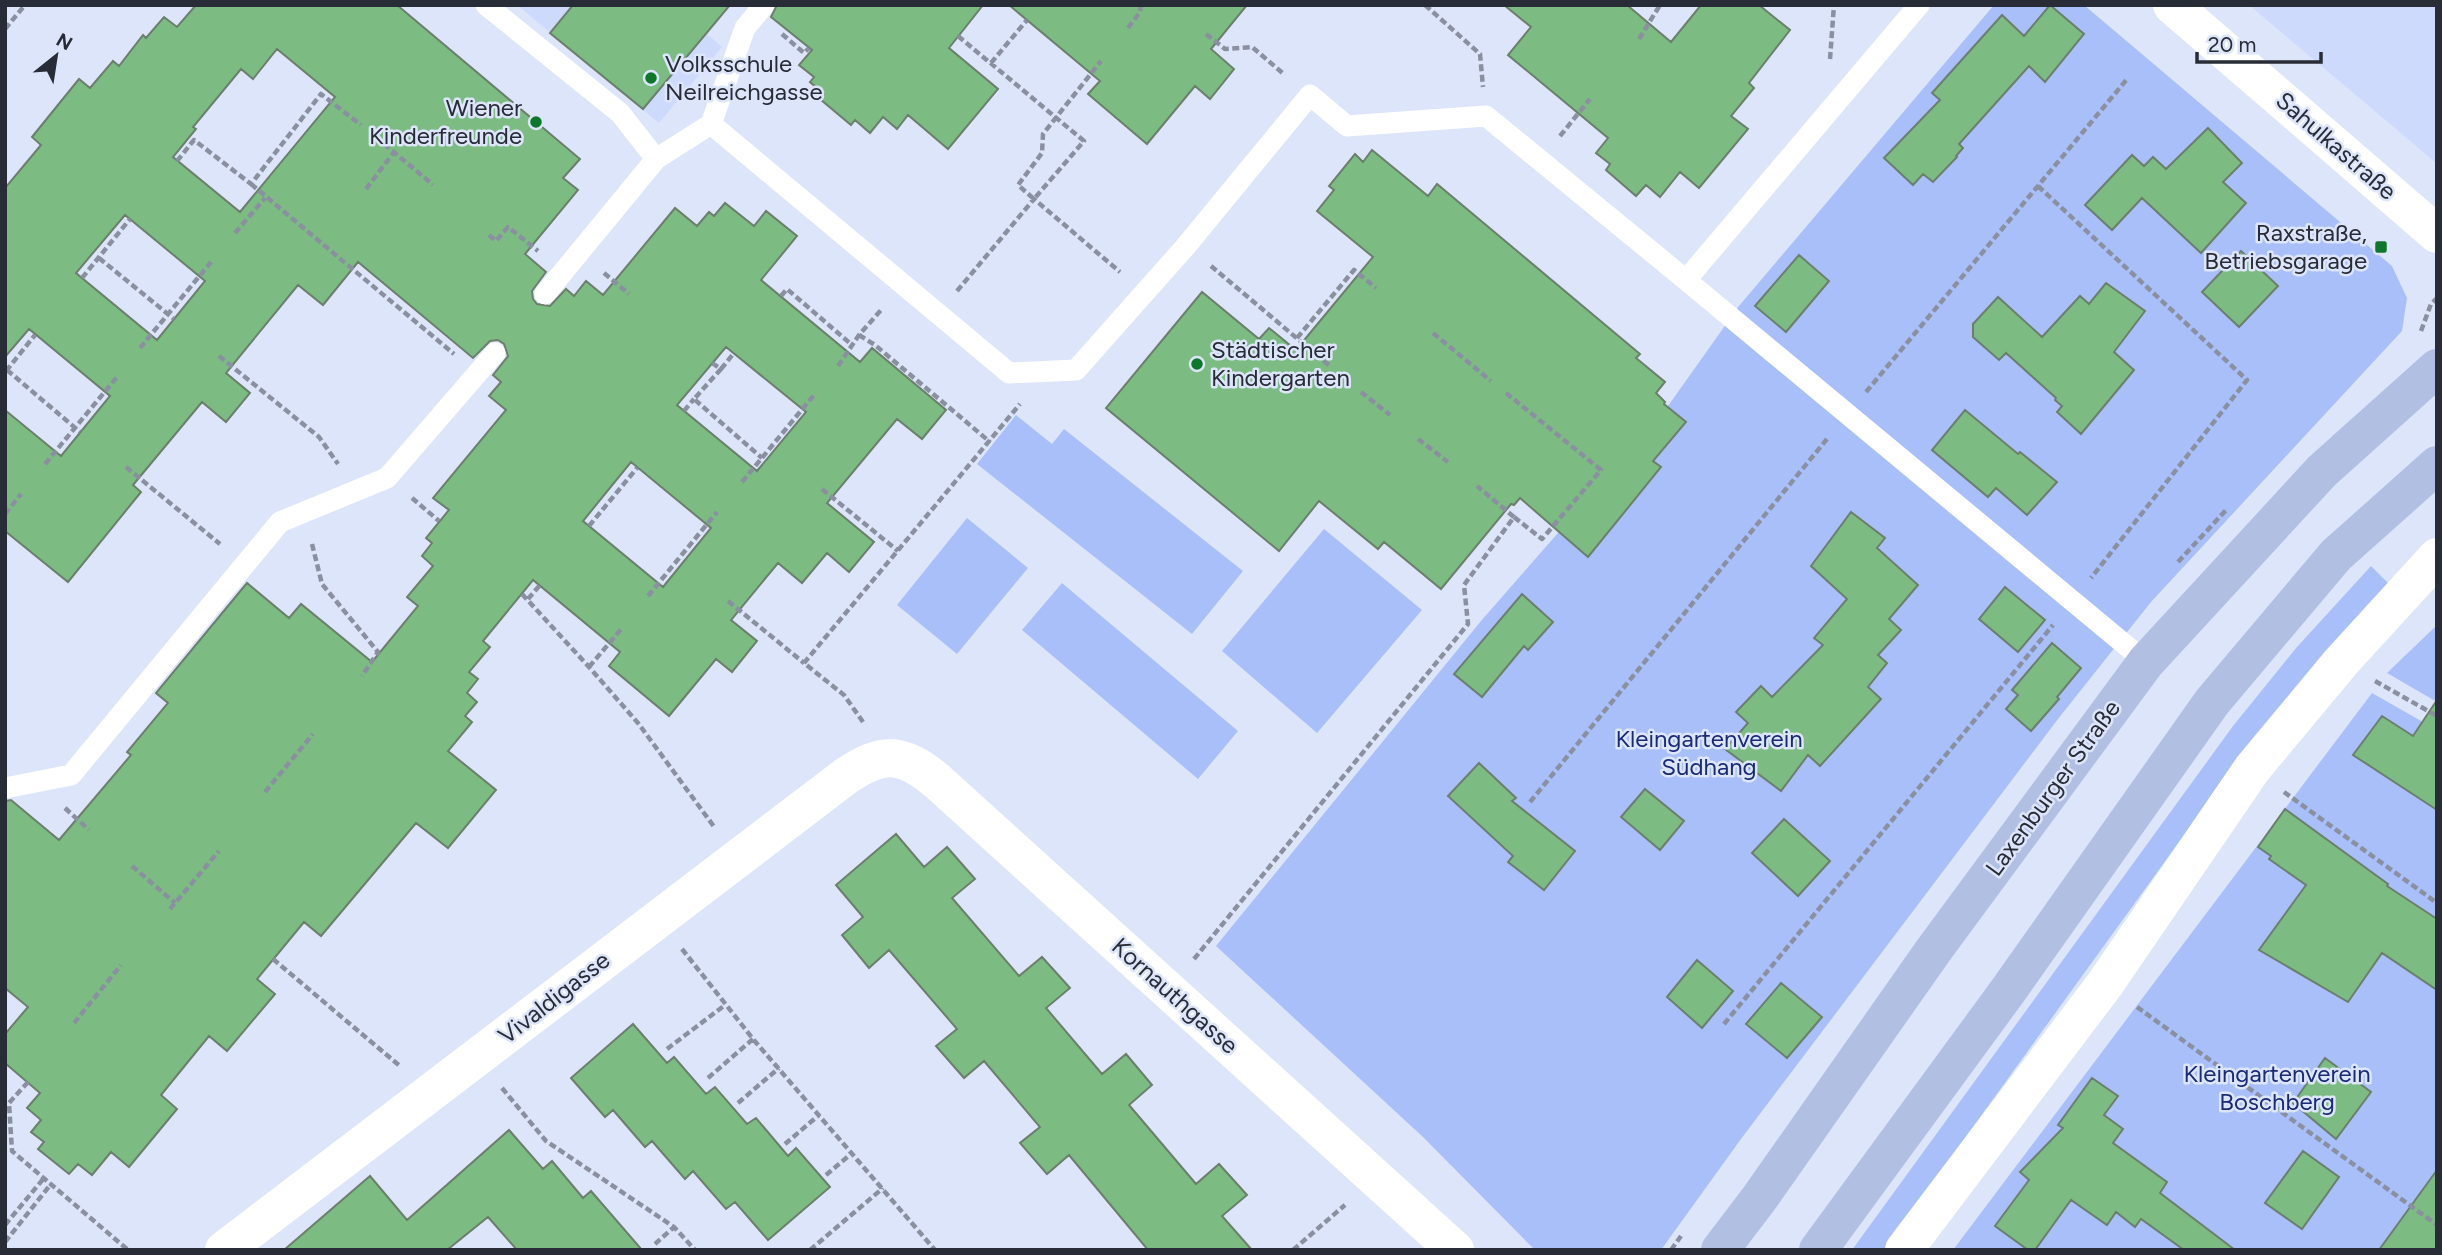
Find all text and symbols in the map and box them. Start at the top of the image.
north arrow [21,21,91,91]
scale bar [2197,21,2321,65]
text: N [52,28,76,55]
text: 20 m [2208,32,2256,57]
place label: Volksschule Neilreichgasse [665,49,822,106]
marker: Volksschule Neilreichgasse [643,70,659,86]
street label: Sahulkastraße [2270,86,2402,206]
place label: Wiener Kinderfreunde [369,93,522,150]
marker: Wiener Kinderfreunde [528,114,544,130]
place label: Raxstraße, Betriebsgarage [2204,218,2367,275]
marker: Raxstraße, Betriebsgarage [2373,239,2389,255]
place label: Städtischer Kindergarten [1211,335,1350,392]
marker: Städtischer Kindergarten [1189,356,1205,372]
street label: Laxenburger Straße [1979,694,2126,881]
park label: Kleingartenverein Südhang [1615,724,1803,781]
street label: Kornauthgasse [1106,931,1244,1060]
street label: Vivaldigasse [492,945,615,1050]
park label: Kleingartenverein Boschberg [2183,1059,2371,1116]

